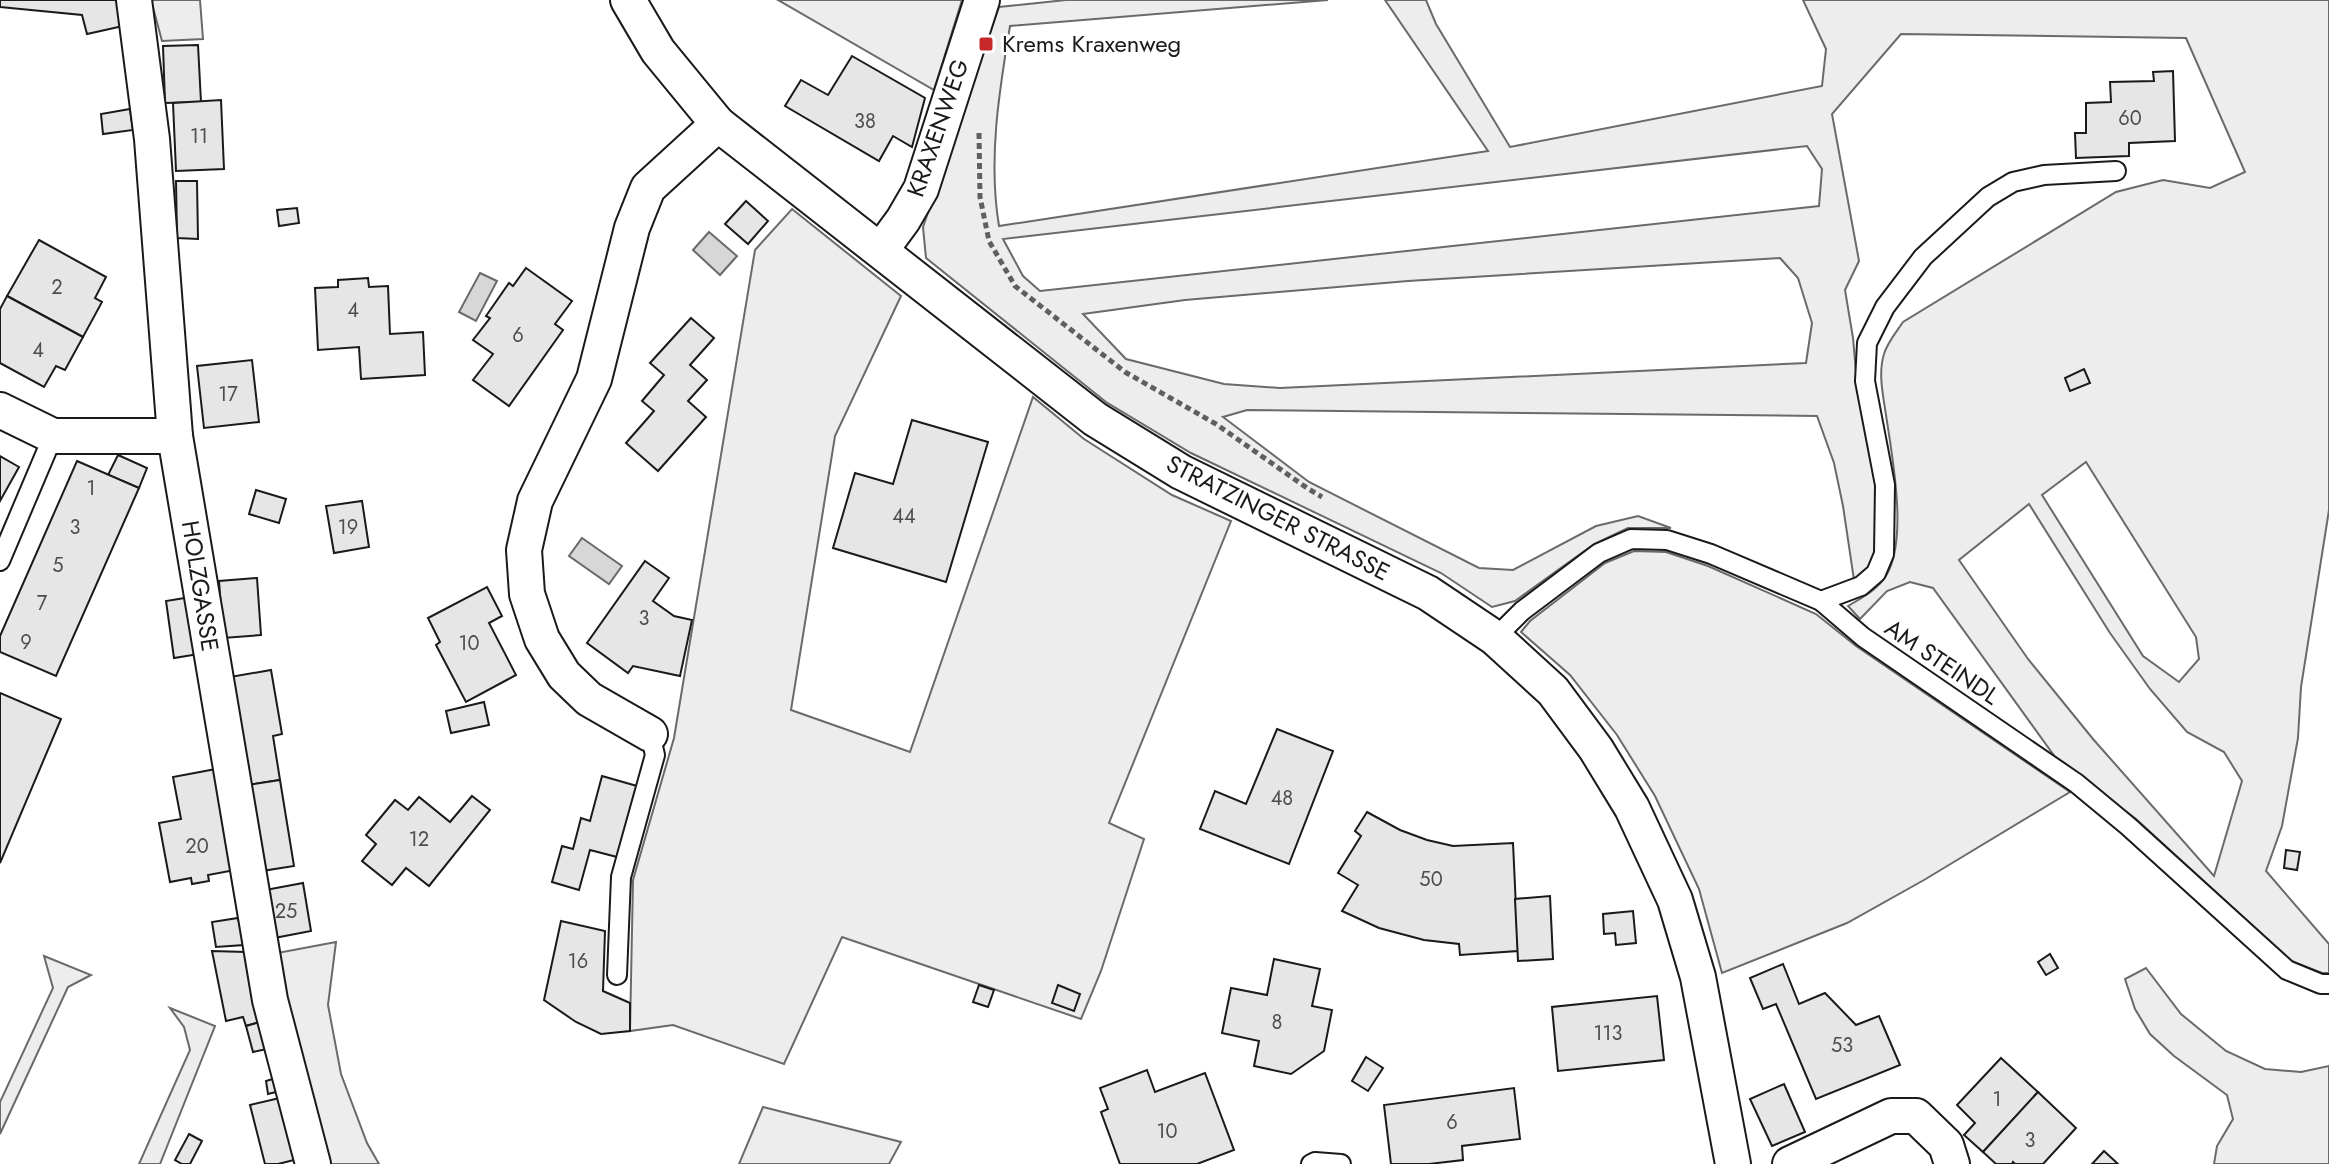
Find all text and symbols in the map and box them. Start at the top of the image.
place label: Krems Kraxenweg [1002,26,1181,61]
marker: Krems Kraxenweg [977,35,995,53]
street label: KRAXENWEG [898,54,977,201]
house number: 60 [2118,104,2142,133]
house number: 38 [854,107,876,136]
house number: 11 [190,122,208,151]
house number: 2 [51,273,63,302]
house number: 4 [347,296,359,325]
house number: 6 [512,321,524,350]
house number: 4 [32,336,44,365]
house number: 17 [218,380,238,409]
street label: STRATZINGER STRASSE [1160,446,1396,589]
house number: 1 [87,474,96,503]
house number: 44 [892,502,916,531]
house number: 3 [70,513,81,542]
house number: 19 [338,513,358,542]
street label: HOLZGASSE [173,518,228,654]
house number: 5 [52,551,64,580]
house number: 7 [37,589,48,618]
house number: 3 [639,604,650,633]
street label: AM STEINDL [1878,610,2007,713]
house number: 9 [20,628,32,657]
house number: 10 [459,629,480,658]
house number: 48 [1271,784,1293,813]
house number: 12 [409,825,429,854]
house number: 20 [185,832,209,861]
house number: 50 [1419,865,1443,894]
house number: 25 [275,897,297,926]
house number: 16 [568,947,588,976]
house number: 8 [1272,1008,1282,1037]
house number: 113 [1594,1019,1623,1048]
house number: 53 [1831,1031,1853,1060]
house number: 1 [1993,1085,2002,1114]
house number: 6 [1446,1108,1458,1137]
house number: 10 [1157,1117,1178,1146]
house number: 3 [2025,1126,2036,1155]

